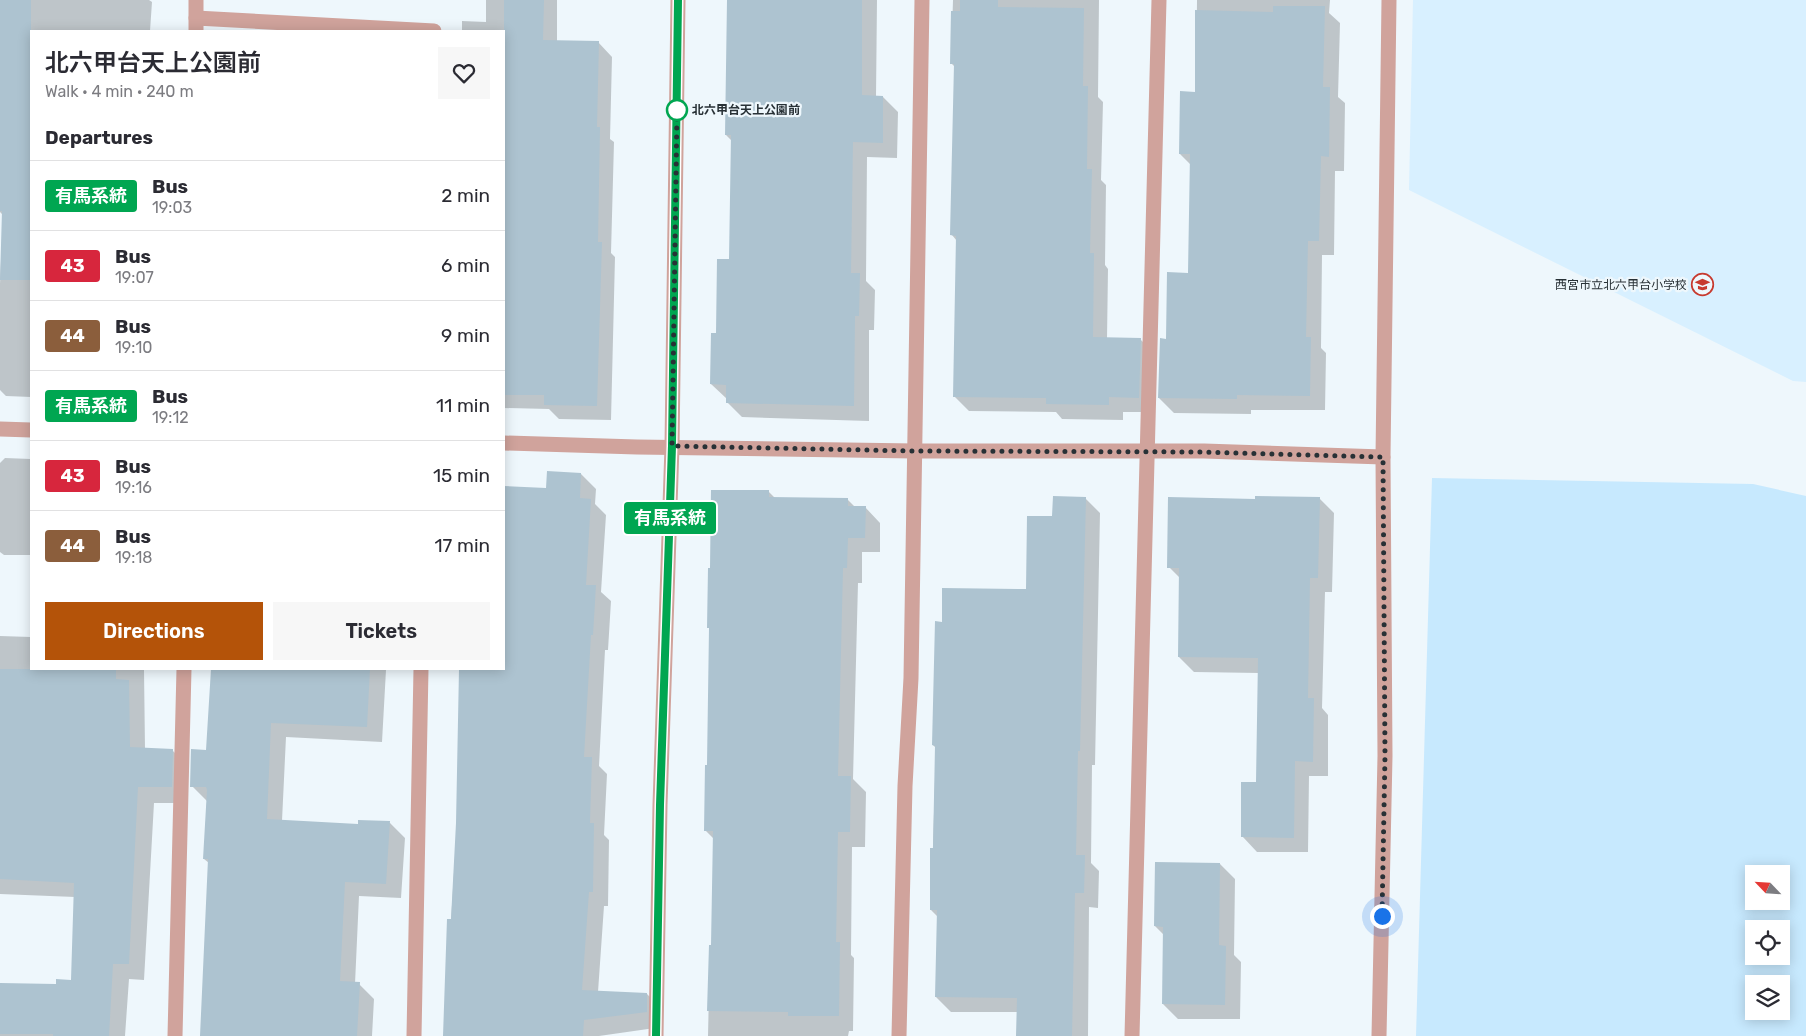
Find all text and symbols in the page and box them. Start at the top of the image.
button: heart [438,47,490,99]
text: 北六甲台天上公園前 [45,49,261,77]
text: Walk · 4 min · 240 m [45,82,194,101]
marker: 北六甲台天上公園前 [666,99,688,121]
place label: 北六甲台天上公園前 [692,103,800,117]
text: Departures [45,126,153,149]
text: Bus [152,175,188,198]
text: 2 min [441,184,490,207]
text: 有馬系統 [55,185,127,207]
text: 19:03 [152,198,192,217]
text: Bus [115,245,151,268]
text: 6 min [441,254,490,277]
text: 43 [60,255,85,277]
text: 19:07 [115,268,154,287]
school or university icon: 西宮市立北六甲台小学校 [1691,273,1715,297]
place label: 西宮市立北六甲台小学校 [1555,278,1687,292]
text: Bus [115,315,151,338]
text: 9 min [441,324,490,347]
text: 44 [60,325,85,347]
text: 19:10 [115,338,152,357]
text: Bus [152,385,188,408]
text: 11 min [436,394,490,417]
text: 有馬系統 [55,395,127,417]
text: 19:12 [152,408,189,427]
text: Bus [115,455,151,478]
text: 15 min [433,464,490,487]
text: 43 [60,465,85,487]
text: 19:16 [115,478,152,497]
line badge: 有馬系統 [635,502,705,534]
text: 有馬系統 [634,507,706,529]
text: Bus [115,525,151,548]
text: 17 min [434,534,490,557]
text: 44 [60,535,85,557]
text: 19:18 [115,548,152,567]
button: Directions [45,602,263,660]
button: Tickets [273,602,490,660]
north arrow [1745,865,1790,910]
map controls [1745,865,1790,1020]
your location [1370,904,1395,929]
button: locate [1745,920,1790,965]
button: layers [1745,975,1790,1020]

